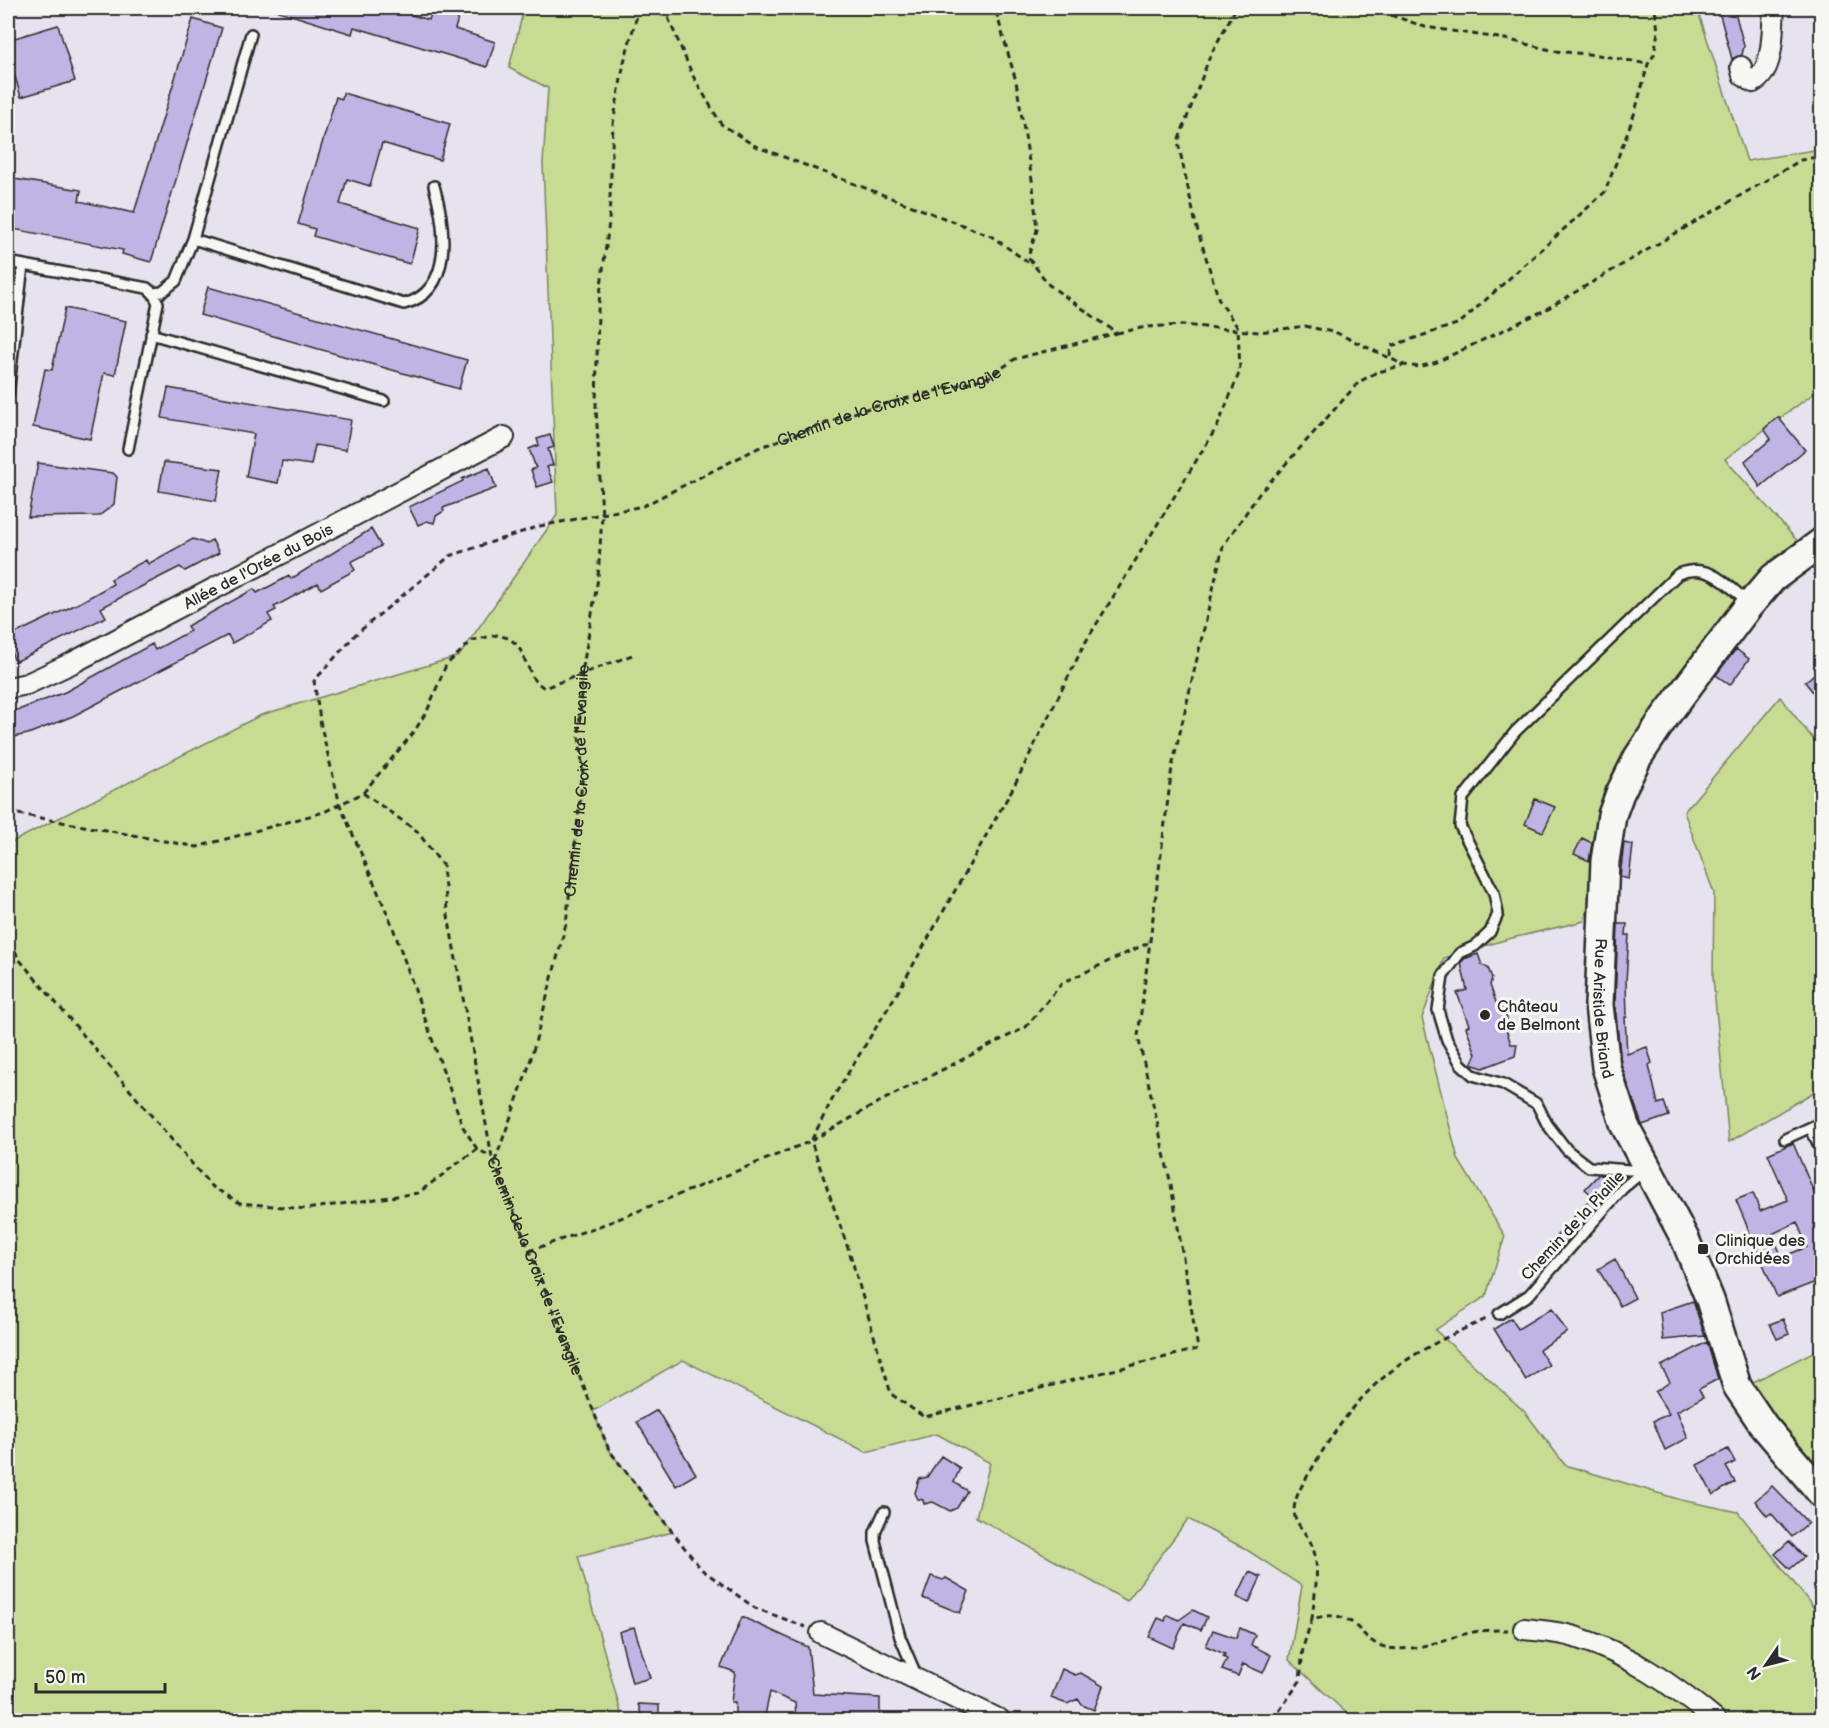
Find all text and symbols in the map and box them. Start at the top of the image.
street label: Chemin de la Croix de l'Evangile [775,363,1006,451]
street label: Allée de l'Orée du Bois [181,520,337,614]
street label: Chemin de la Croix de l'Evangile [561,662,594,898]
street label: Rue Aristide Briand [1588,938,1617,1081]
place label: Château de Belmont [1497,998,1580,1035]
marker: Château de Belmont [1478,1008,1492,1022]
street label: Chemin de la Croix de l'Evangile [482,1154,586,1379]
street label: Chemin de la Piaille [1517,1167,1629,1285]
place label: Clinique des Orchidées [1715,1232,1805,1269]
marker: Clinique des Orchidées [1696,1242,1710,1256]
north arrow [1736,1635,1796,1695]
scale bar [36,1656,165,1694]
text: N [1744,1662,1766,1683]
text: 50 m [45,1667,86,1688]

